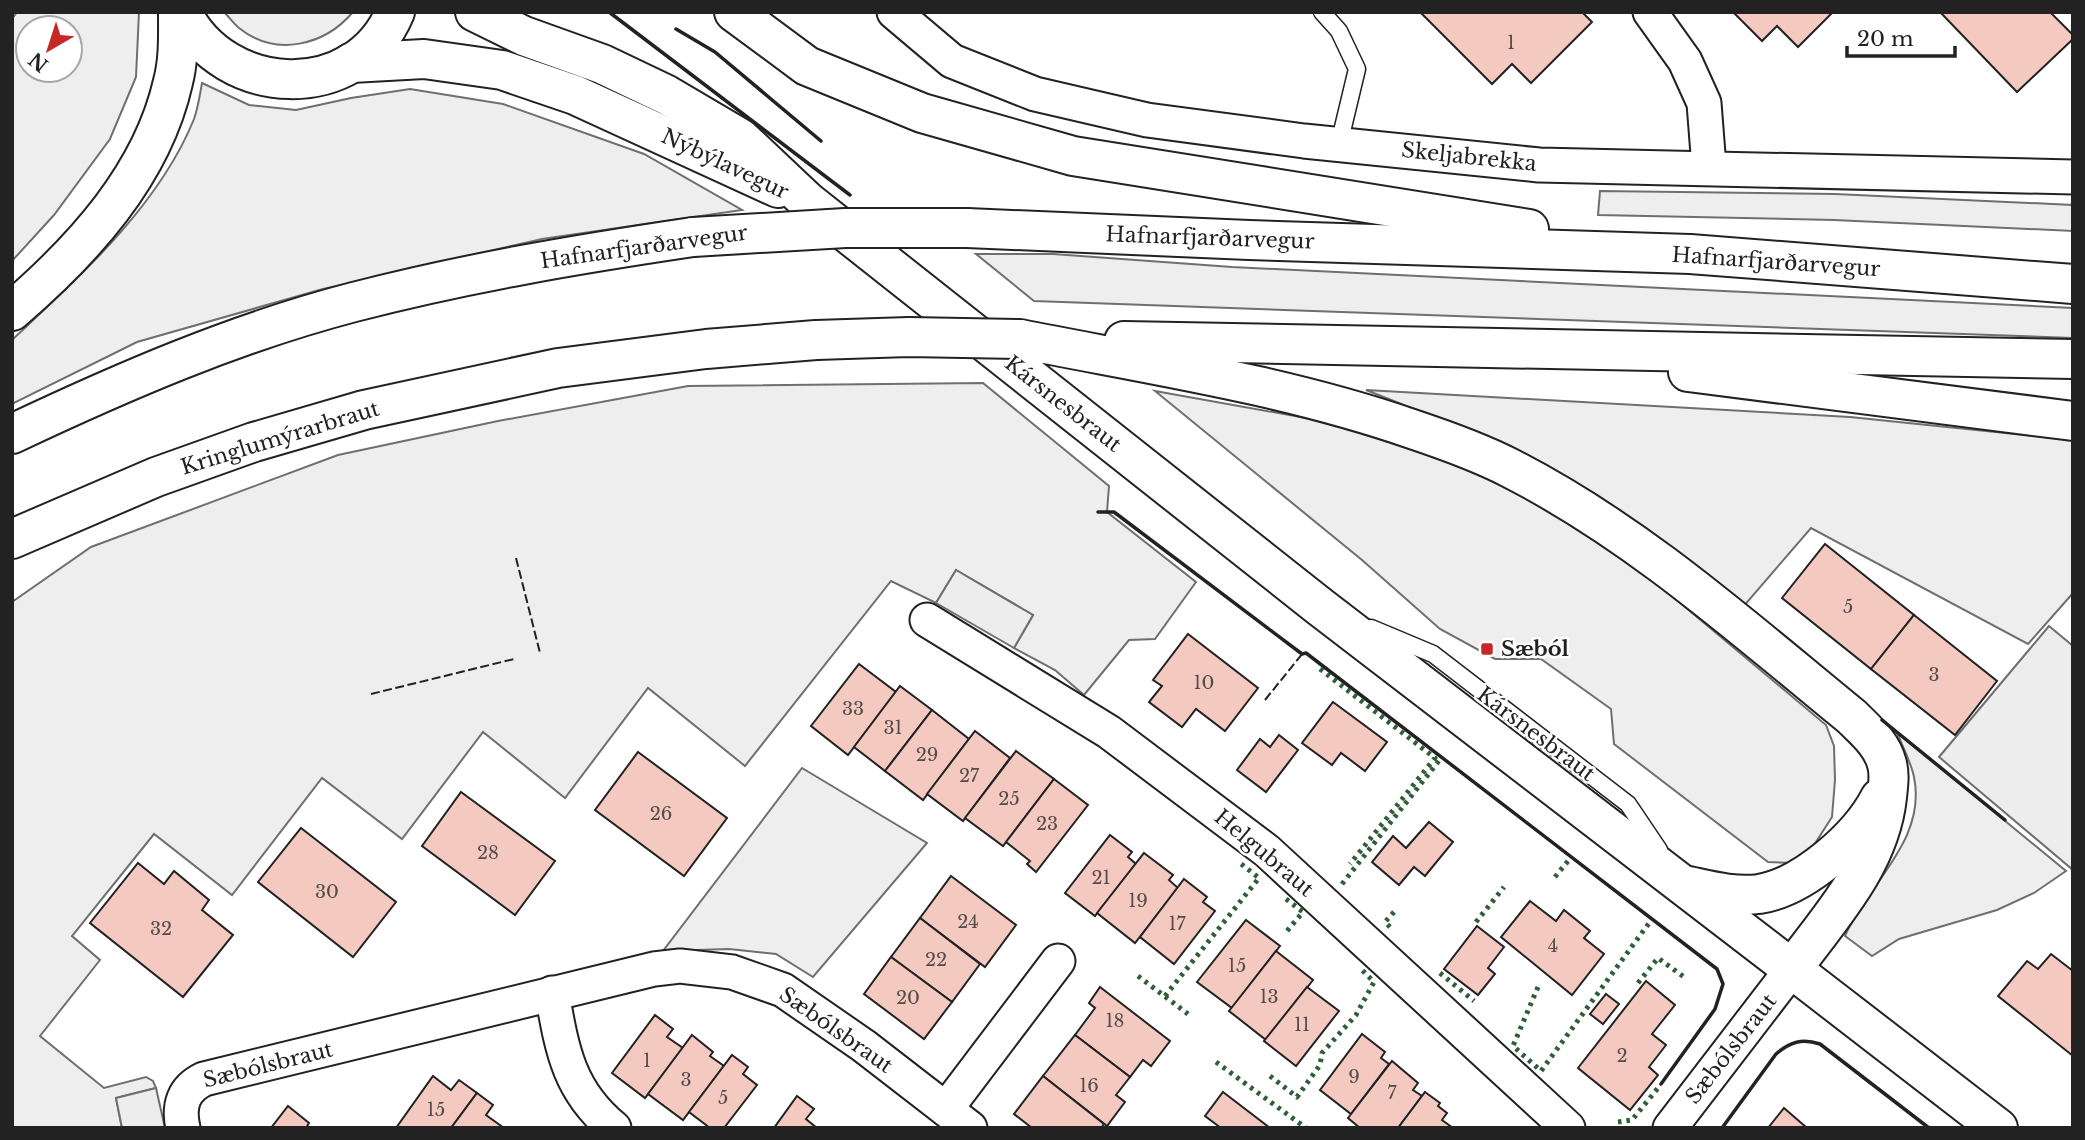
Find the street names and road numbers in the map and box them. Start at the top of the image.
street label: Nýbýlavegur [657,123,793,205]
street label: Skeljabrekka [1400,137,1538,177]
street label: Hafnarfjarðarvegur [539,220,749,274]
street label: Hafnarfjarðarvegur [1105,221,1315,255]
street label: Hafnarfjarðarvegur [1671,242,1881,282]
street label: Kársnesbraut [999,350,1127,458]
street label: Kringlumýrarbraut [178,395,382,481]
street label: Kársnesbraut [1472,681,1600,787]
street label: Helgubraut [1209,804,1319,902]
street label: Sæbólsbraut [774,981,898,1079]
street label: Sæbólsbraut [1680,989,1782,1109]
street label: Sæbólsbraut [200,1036,336,1094]

